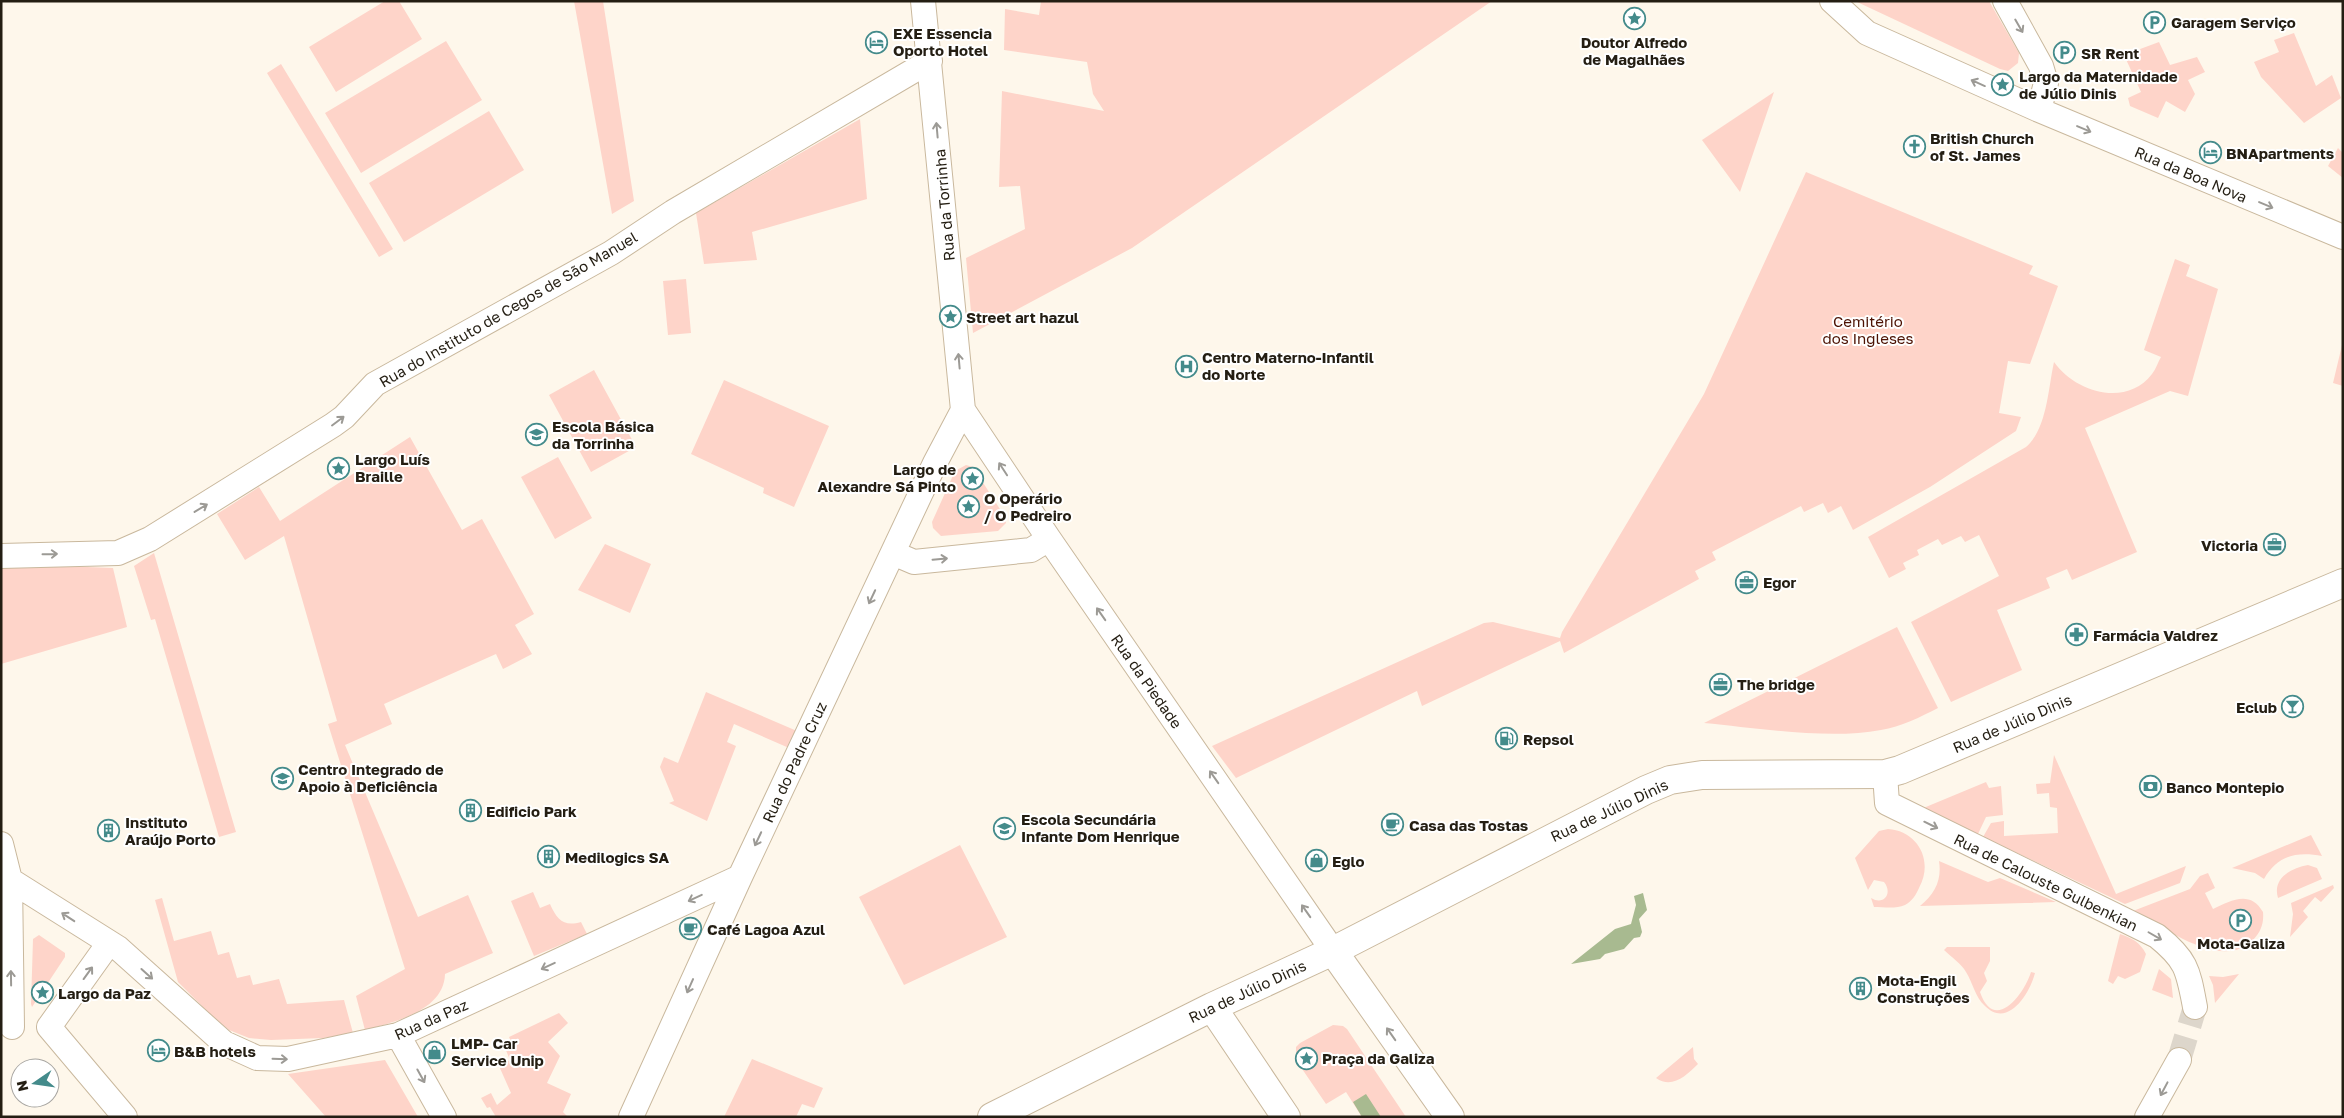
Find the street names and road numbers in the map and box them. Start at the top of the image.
street label: Rua da Boa Nova [2132,142,2250,206]
street label: Rua da Torrinha [930,148,958,262]
street label: Rua do Instituto de Cegos de São Manuel [376,227,640,391]
street label: Rua da Piedade [1108,630,1186,732]
street label: Rua de Júlio Dinis [1950,690,2074,756]
street label: Rua do Padre Cruz [758,698,830,825]
street label: Rua de Júlio Dinis [1547,775,1671,845]
street label: Rua de Calouste Gulbenkian [1951,830,2141,934]
street label: Rua de Júlio Dinis [1185,956,1309,1026]
street label: Rua da Paz [392,995,471,1043]

